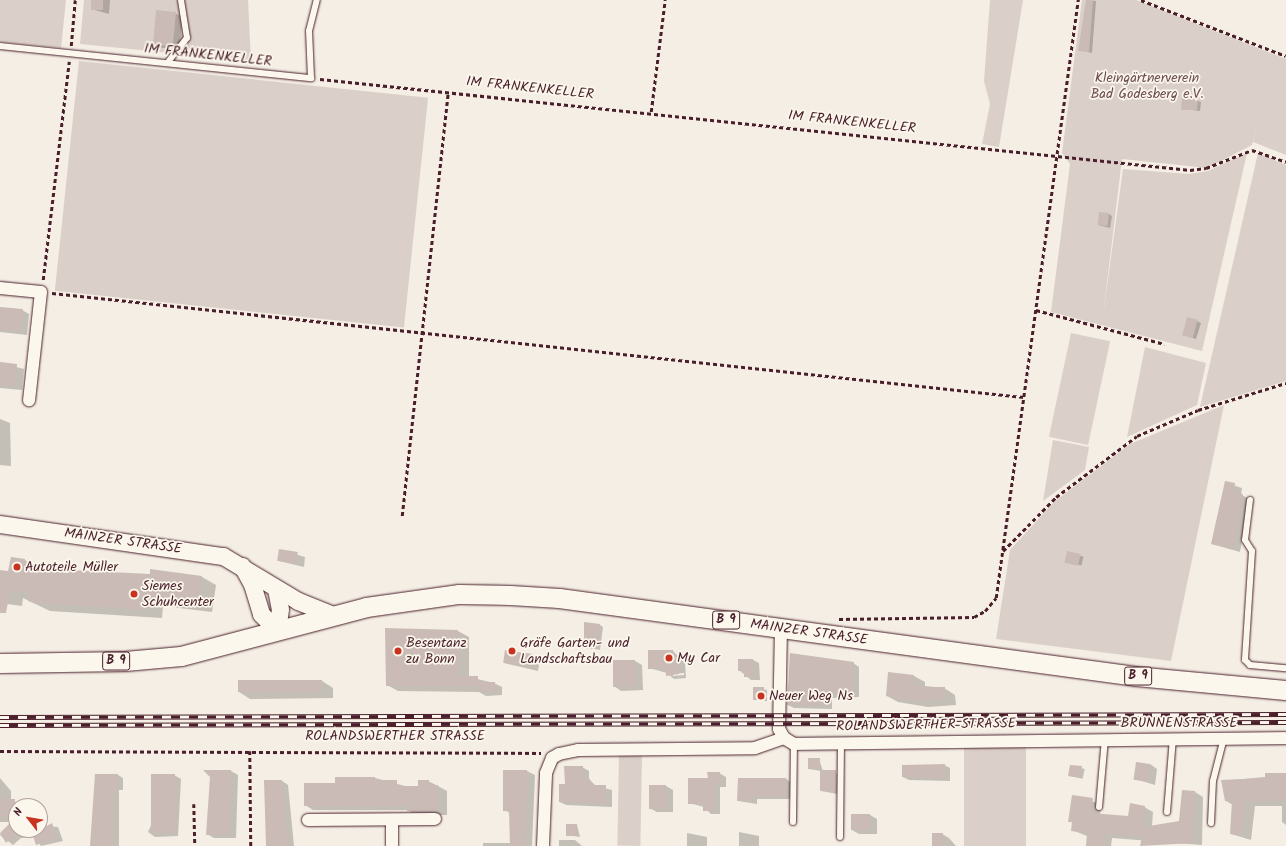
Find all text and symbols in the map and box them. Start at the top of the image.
street label: IM FRANKENKELLER [143,40,273,70]
park label: Kleingärtnerverein Bad Godesberg e.V. [1090,70,1204,102]
street label: IM FRANKENKELLER [465,73,595,103]
street label: IM FRANKENKELLER [787,107,917,137]
street label: MAINZER STRASSE [63,524,183,558]
place label: Autoteile Müller [25,559,118,575]
marker: Autoteile Müller [12,562,22,572]
place label: Siemes Schuhcenter [142,578,214,610]
marker: Siemes Schuhcenter [129,589,139,599]
road number: B 9 [712,609,740,631]
street label: MAINZER STRASSE [749,615,869,649]
place label: Besentanz zu Bonn [406,635,467,668]
place label: Gräfe Garten- und Landschaftsbau [520,635,629,668]
marker: Besentanz zu Bonn [393,646,403,656]
marker: Gräfe Garten- und Landschaftsbau [507,646,517,656]
road number: B 9 [102,650,130,672]
place label: My Car [677,650,720,666]
marker: My Car [664,653,674,663]
road number: B 9 [1124,665,1152,687]
place label: Neuer Weg Ns [769,688,853,704]
marker: Neuer Weg Ns [756,691,766,701]
street label: ROLANDSWERTHER STRASSE [836,715,1016,735]
street label: BRUNNENSTRASSE [1121,715,1237,731]
street label: ROLANDSWERTHER STRASSE [305,728,485,744]
north arrow [8,798,48,838]
text: N [9,805,28,820]

